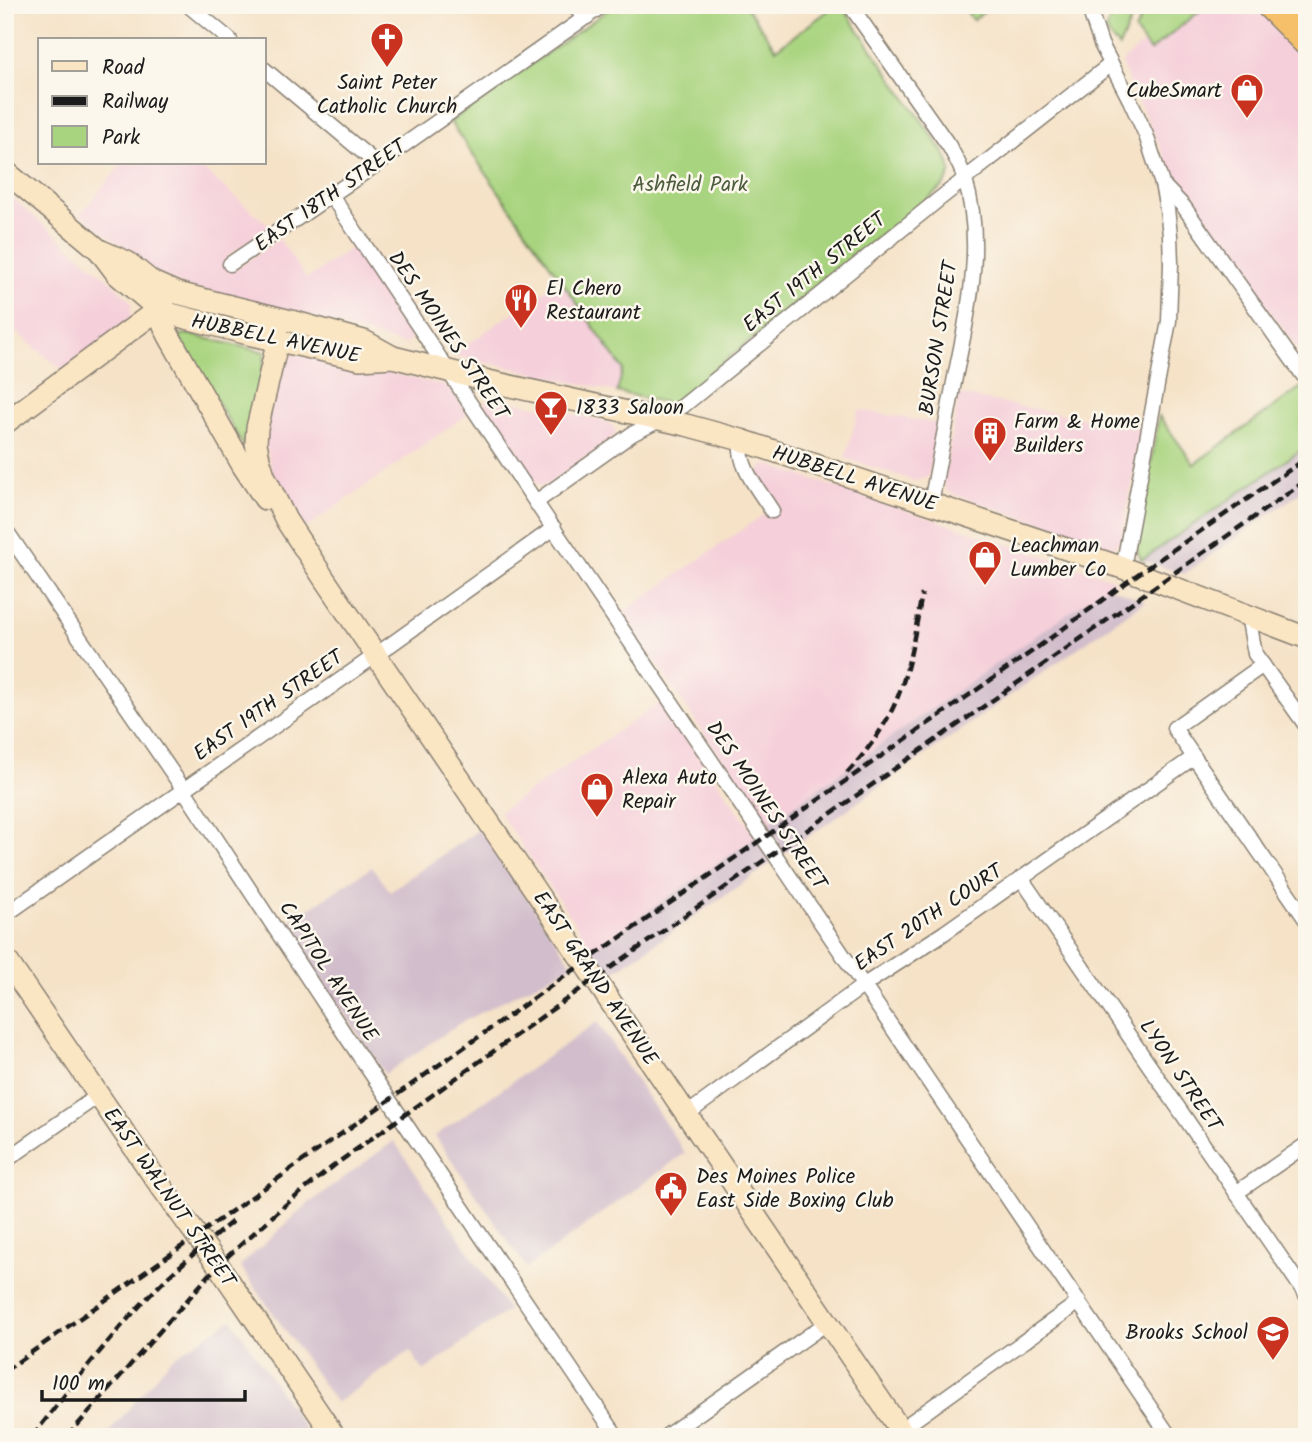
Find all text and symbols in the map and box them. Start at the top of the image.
church icon: Saint Peter Catholic Church [368,20,406,69]
legend [38,38,266,164]
text: Road [102,52,145,85]
place label: Saint Peter Catholic Church [317,67,457,124]
shop icon: CubeSmart [1228,71,1266,120]
place label: CubeSmart [1126,75,1223,108]
text: Railway [102,86,168,119]
text: Park [102,122,140,155]
street label: EAST 18TH STREET [248,130,415,261]
park label: Ashfield Park [632,169,748,202]
street label: EAST 19TH STREET [736,204,895,342]
street label: DES MOINES STREET [379,245,518,429]
street label: BURSON STREET [911,257,968,418]
place label: El Chero Restaurant [546,273,642,330]
restaurant icon: El Chero Restaurant [502,281,540,330]
street label: HUBBELL AVENUE [188,305,364,374]
bar icon: 1833 Saloon [532,388,570,437]
place label: 1833 Saloon [576,392,684,425]
place label: Farm & Home Builders [1014,406,1140,463]
building icon: Farm & Home Builders [971,414,1009,463]
street label: HUBBELL AVENUE [767,437,942,522]
place label: Leachman Lumber Co [1010,530,1106,587]
shop icon: Leachman Lumber Co [966,538,1004,587]
street label: EAST 19TH STREET [187,641,352,770]
street label: DES MOINES STREET [697,715,836,899]
place label: Alexa Auto Repair [622,762,717,819]
shop icon: Alexa Auto Repair [578,770,616,819]
street label: EAST 20TH COURT [848,855,1012,981]
street label: EAST GRAND AVENUE [524,885,666,1074]
street label: CAPITOL AVENUE [270,895,386,1050]
street label: LYON STREET [1130,1013,1231,1140]
street label: EAST WALNUT STREET [94,1101,244,1296]
place label: Des Moines Police East Side Boxing Club [696,1161,893,1218]
public building icon: Des Moines Police East Side Boxing Club [652,1169,690,1218]
school or university icon: Brooks School [1254,1313,1292,1362]
place label: Brooks School [1126,1317,1248,1350]
scale bar [42,1358,245,1402]
text: 100 m [52,1368,105,1401]

